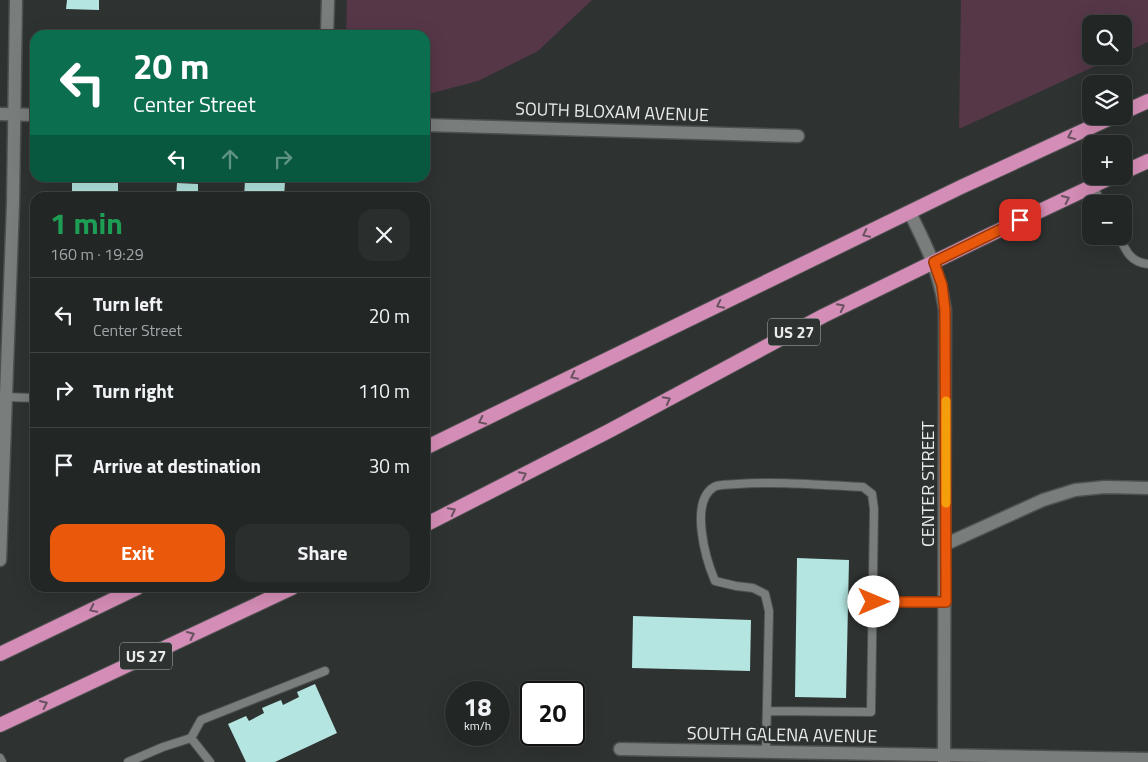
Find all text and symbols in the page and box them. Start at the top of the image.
map controls [1082,15,1132,245]
button: search [1082,15,1132,65]
text: 20 m [133,39,209,93]
icon: left [50,50,115,115]
button: layers [1082,75,1132,125]
text: Center Street [133,87,256,121]
street label: SOUTH BLOXAM AVENUE [515,95,709,128]
one-way arrow [1067,130,1076,141]
button: + [1082,135,1132,185]
icon: left [163,145,191,173]
icon: ahead [216,145,244,173]
icon: right [269,145,297,173]
one-way arrow [1061,195,1070,205]
button: − [1082,195,1132,245]
pin [999,199,1041,241]
text: 1 min [50,200,123,246]
icon: arrive [1006,206,1034,234]
button: close [358,209,410,261]
one-way arrow [862,228,871,238]
text: 160 m · 19:29 [50,242,144,266]
text: Turn left [93,289,163,318]
one-way arrow [716,299,725,309]
icon: left [50,301,78,329]
text: 20 m [369,301,410,330]
one-way arrow [836,303,845,313]
text: Center Street [93,318,182,342]
road number: US 27 [768,318,820,346]
one-way arrow [570,370,579,380]
icon: right [50,376,78,404]
text: Turn right [93,376,174,405]
text: 110 m [358,376,410,405]
one-way arrow [662,396,671,406]
one-way arrow [478,414,487,425]
street label: CENTER STREET [914,420,941,547]
icon: arrive [50,451,78,479]
text: Arrive at destination [93,451,261,480]
text: 30 m [369,451,410,480]
one-way arrow [518,471,527,481]
one-way arrow [447,507,456,517]
button: Exit [50,524,225,582]
button: Share [235,524,410,582]
position arrow [847,575,899,627]
one-way arrow [89,603,98,613]
one-way arrow [186,631,195,641]
road number: US 27 [120,642,172,669]
speed limit sign: 20 [520,681,585,746]
text: 18 [463,688,492,726]
one-way arrow [39,700,48,710]
text: km/h [464,716,491,735]
street label: SOUTH GALENA AVENUE [687,719,877,750]

